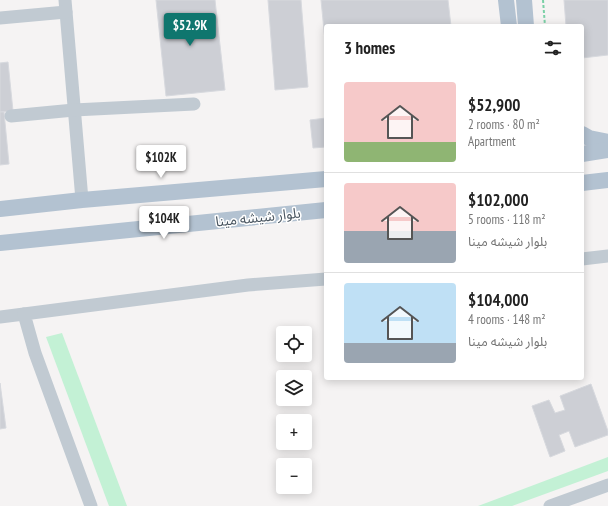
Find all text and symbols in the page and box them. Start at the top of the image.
pin: $52.9K [157,13,223,47]
text: $52.9K [173,17,207,34]
text: 3 homes [344,37,395,59]
icon: filters [542,37,564,59]
text: $52,900 [468,94,520,116]
icon: home [376,98,424,146]
text: 2 rooms · 80 m² [468,116,540,133]
text: Apartment [468,133,516,150]
pin: $102K [133,145,189,179]
text: $102K [145,149,177,166]
text: $102,000 [468,189,529,211]
icon: home [376,199,424,247]
street label: بلوار شیشه مینا [215,204,302,230]
pin: $104K [136,206,192,240]
text: $104K [148,210,180,227]
text: 5 rooms · 118 m² [468,211,546,228]
text: بلوار شیشه مینا [468,233,547,250]
text: $104,000 [468,289,529,311]
icon: home [376,299,424,347]
text: 4 rooms · 148 m² [468,311,546,328]
map controls [276,326,312,494]
button: locate [276,326,312,362]
text: بلوار شیشه مینا [468,333,547,350]
button: layers [276,370,312,406]
button: + [276,414,312,450]
button: − [276,458,312,494]

